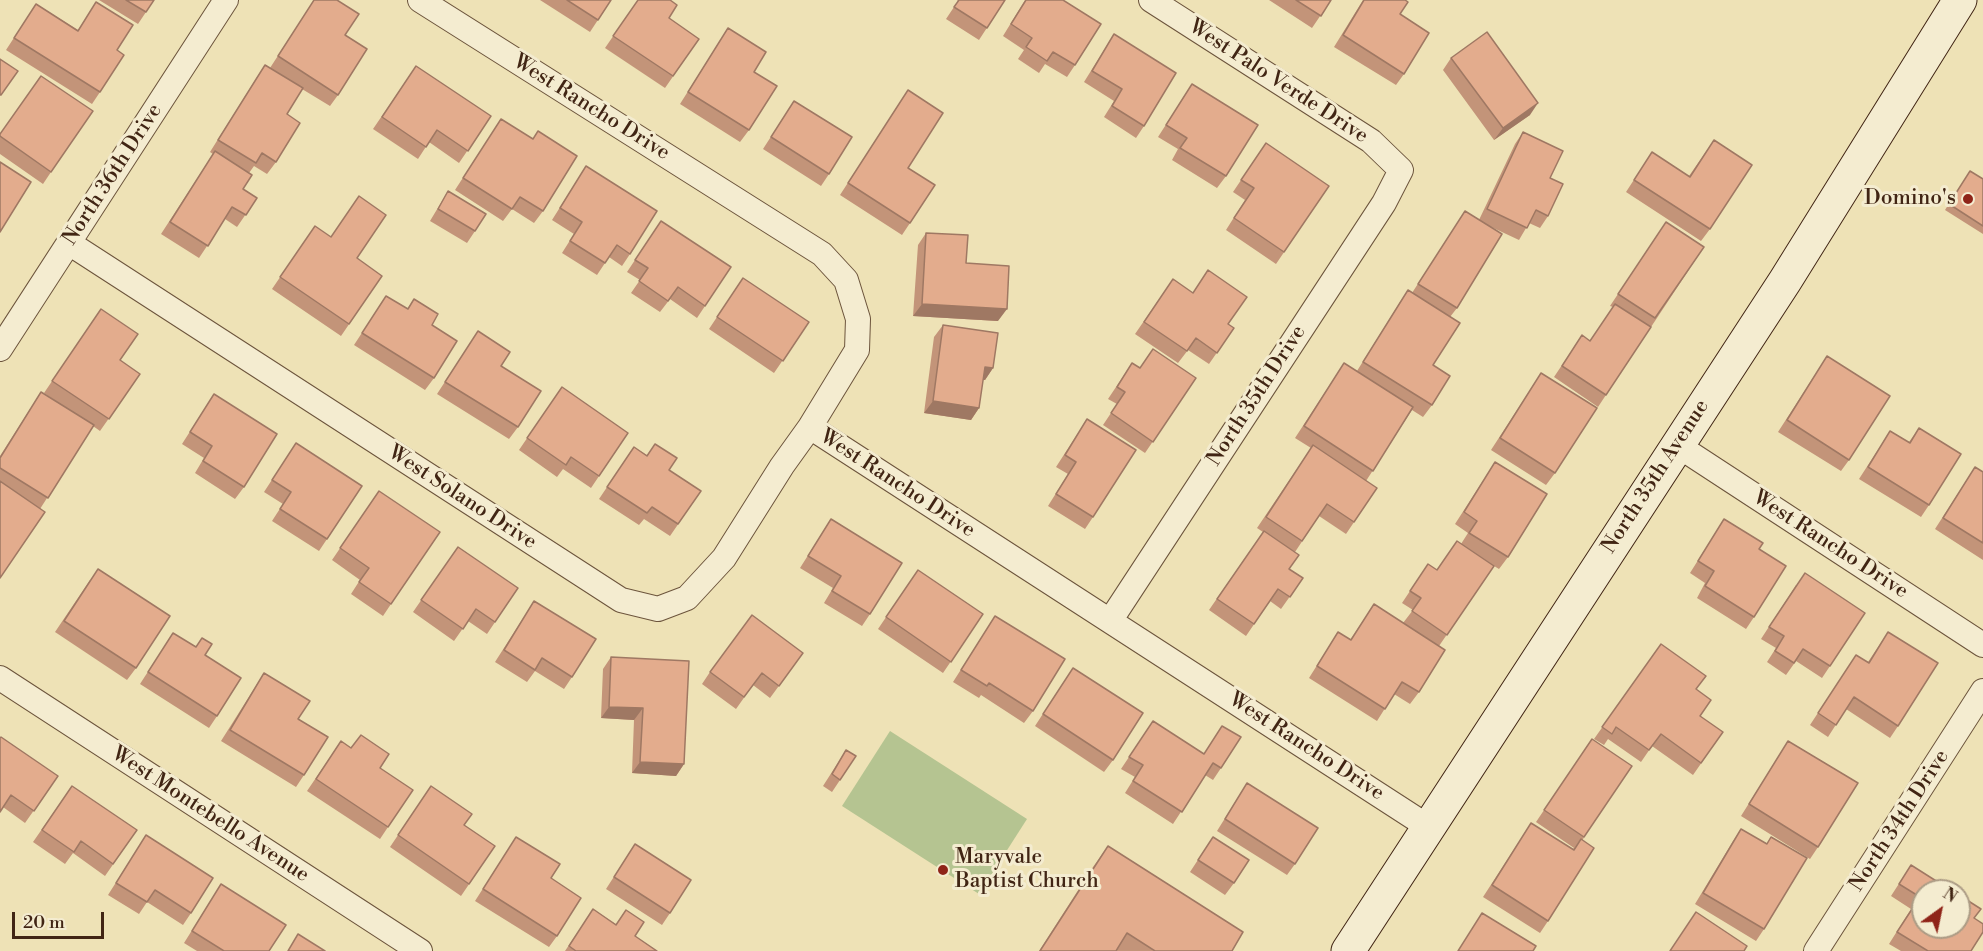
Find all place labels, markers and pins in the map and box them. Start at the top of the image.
place label: Domino's [1864,186,1956,212]
marker: Domino's [1961,192,1975,206]
place label: Maryvale Baptist Church [955,845,1099,895]
marker: Maryvale Baptist Church [936,863,950,877]

